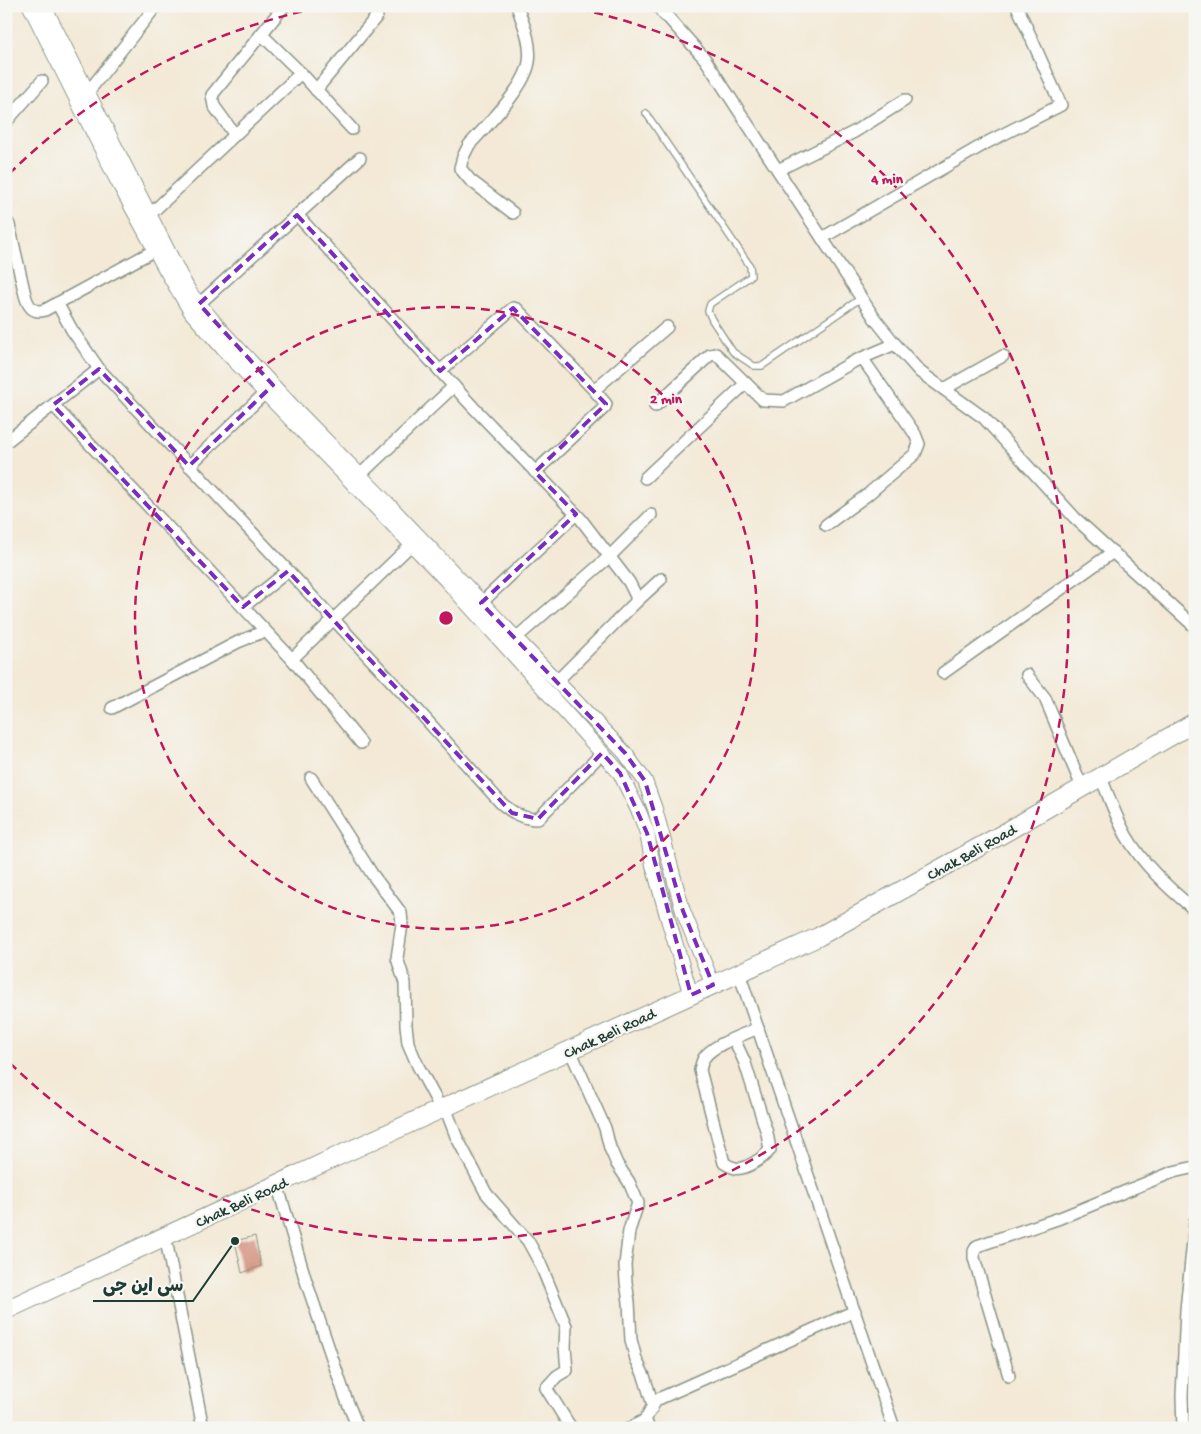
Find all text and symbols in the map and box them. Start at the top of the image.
text: 4 min [870,171,904,189]
text: 2 min [650,391,683,409]
centre of rings [437,609,455,627]
street label: Chak Beli Road [925,821,1022,886]
street label: Chak Beli Road [561,1005,661,1065]
street label: Chak Beli Road [193,1174,293,1234]
callout: سی این جی [93,1268,193,1301]
text: سی این جی [103,1277,183,1298]

